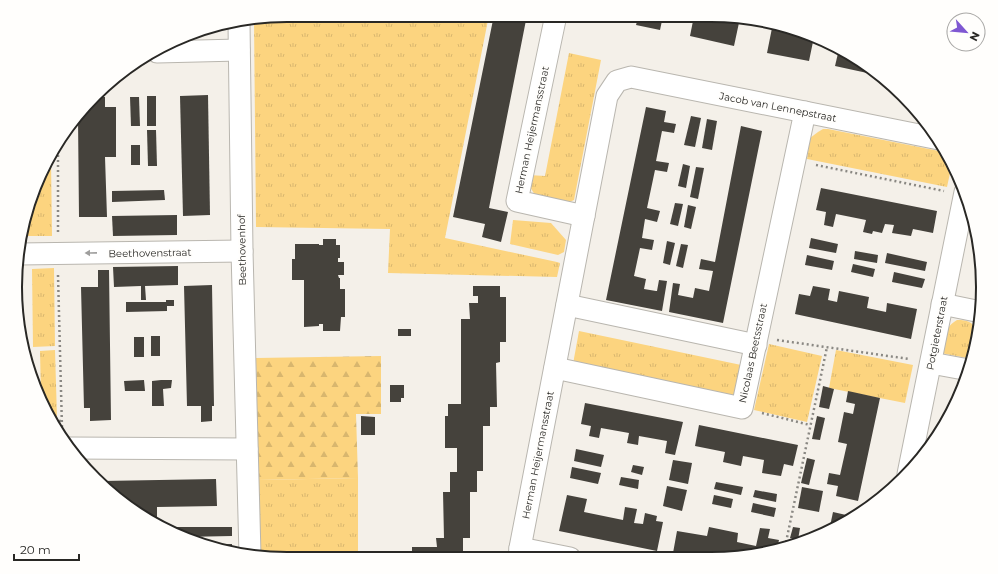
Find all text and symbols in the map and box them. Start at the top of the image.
north arrow [946,12,986,52]
text: N [967,29,983,44]
street label: Herman Heijermansstraat [512,65,552,195]
street label: Jacob van Lennepstraat [717,89,838,125]
street label: Beethovenhof [235,214,249,286]
street label: Beethovenstraat [108,246,192,260]
one-way arrow [85,250,97,257]
street label: Potgieterstraat [923,295,951,371]
street label: Nicolaas Beetsstraat [736,302,770,404]
street label: Herman Heijermansstraat [519,390,557,520]
scale bar [14,536,79,562]
text: 20 m [20,542,51,557]

